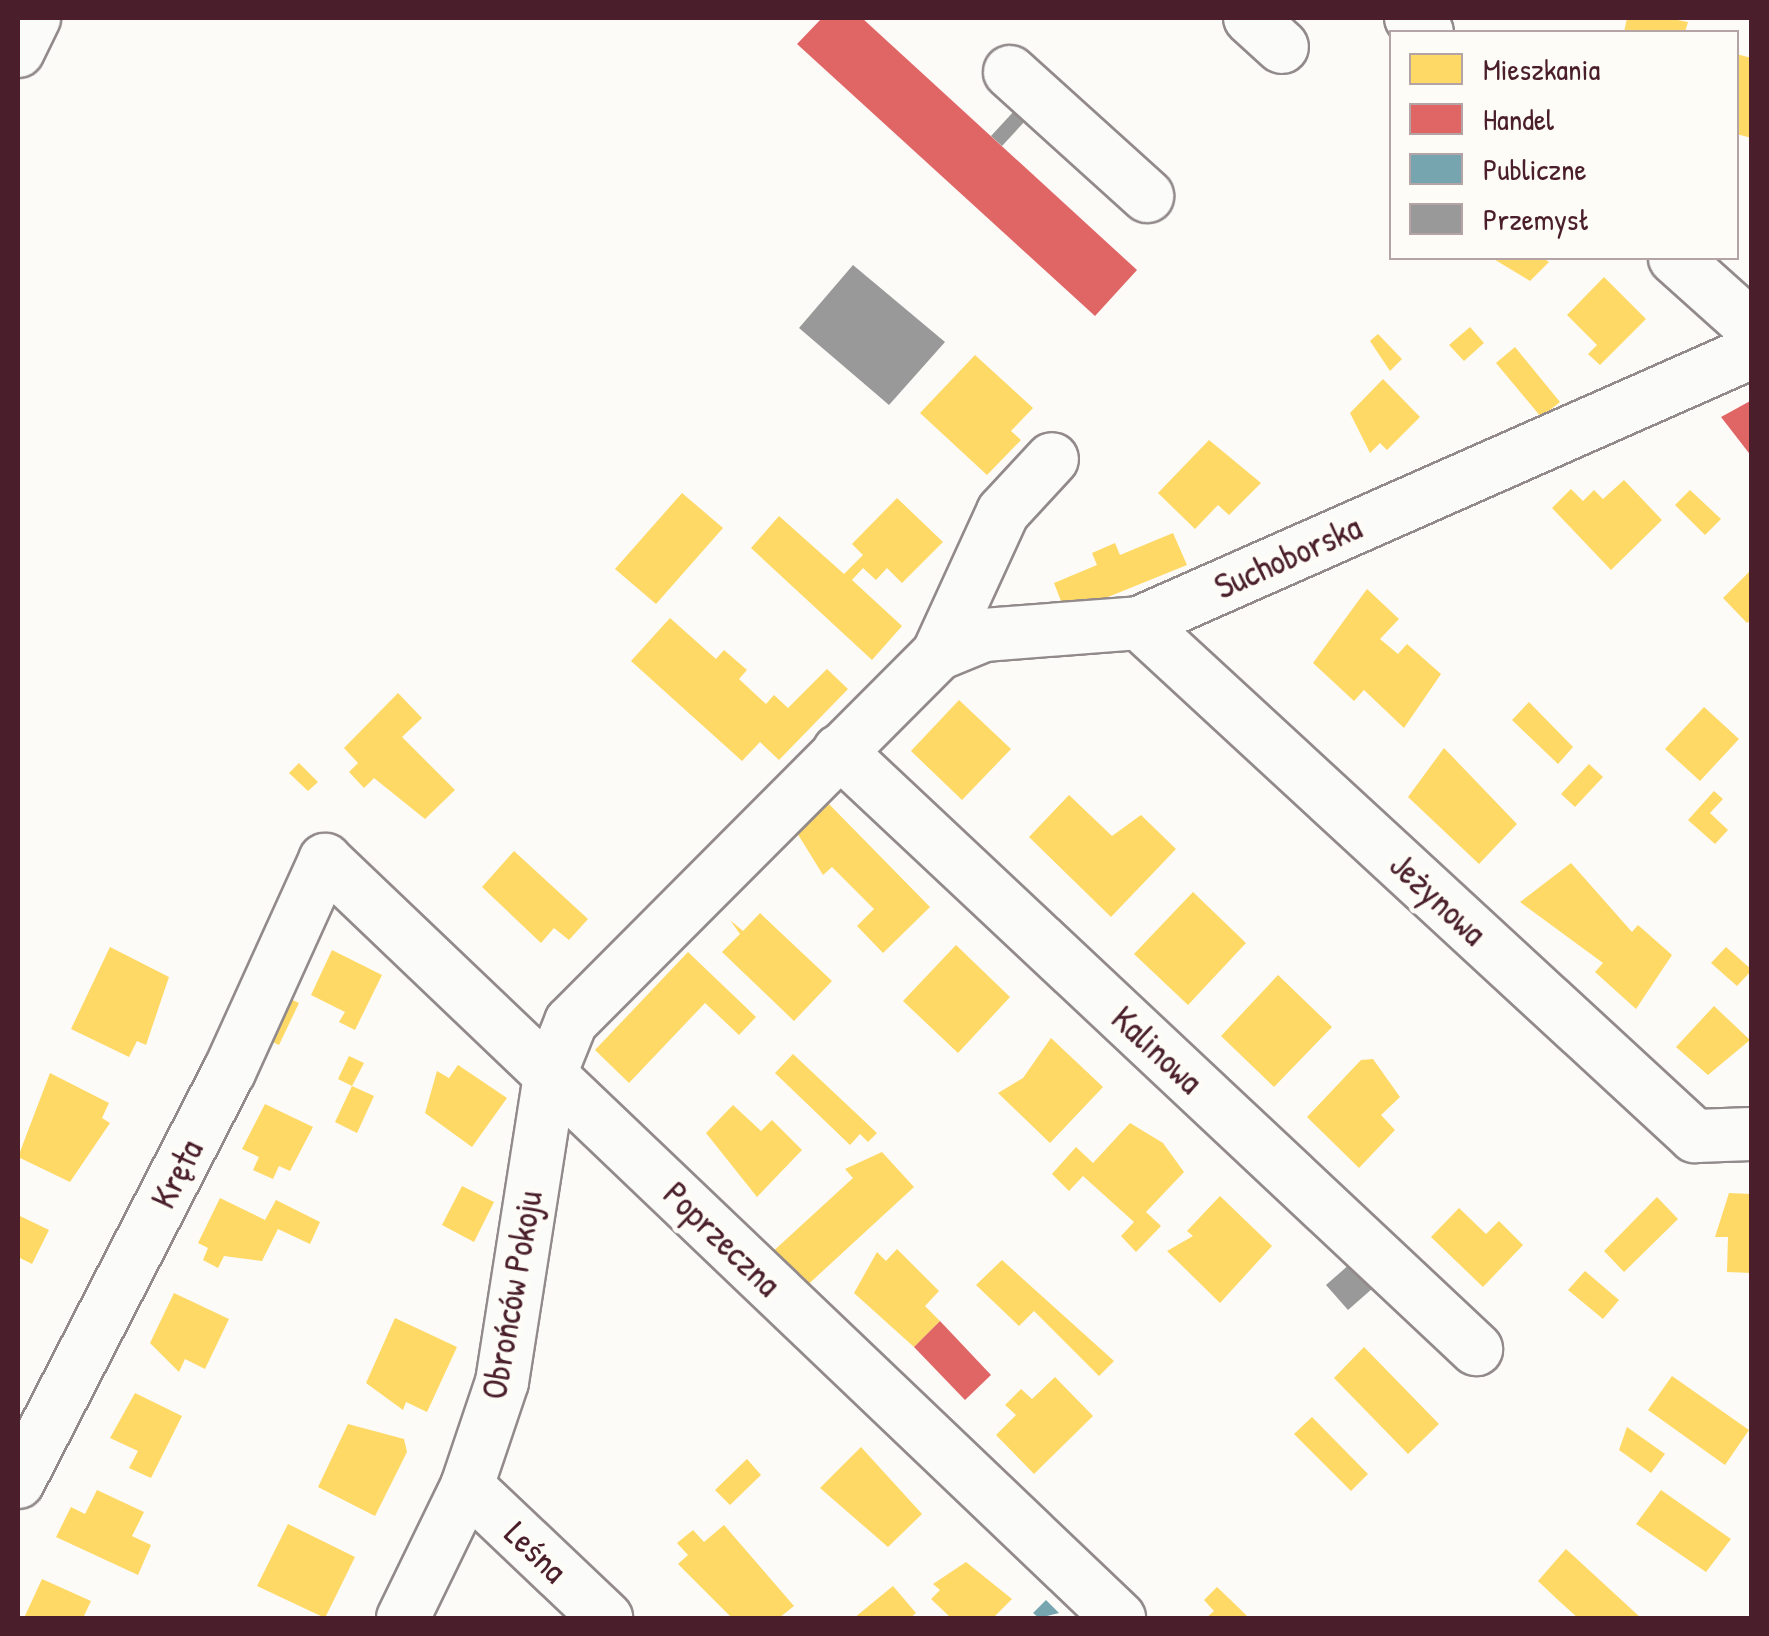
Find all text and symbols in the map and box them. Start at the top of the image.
legend [1389,30,1739,260]
text: Mieszkania [1483,49,1600,89]
text: Handel [1483,99,1554,139]
text: Publiczne [1483,149,1586,189]
text: Przemysł [1483,199,1590,239]
street label: Suchoborska [1208,506,1368,608]
street label: Jeżynowa [1381,844,1495,954]
street label: Kalinowa [1103,997,1211,1103]
street label: Kręta [142,1133,212,1215]
street label: Poprzeczna [655,1173,789,1305]
street label: Obrońców Pokoju [473,1187,551,1403]
street label: Leśna [496,1513,576,1591]

